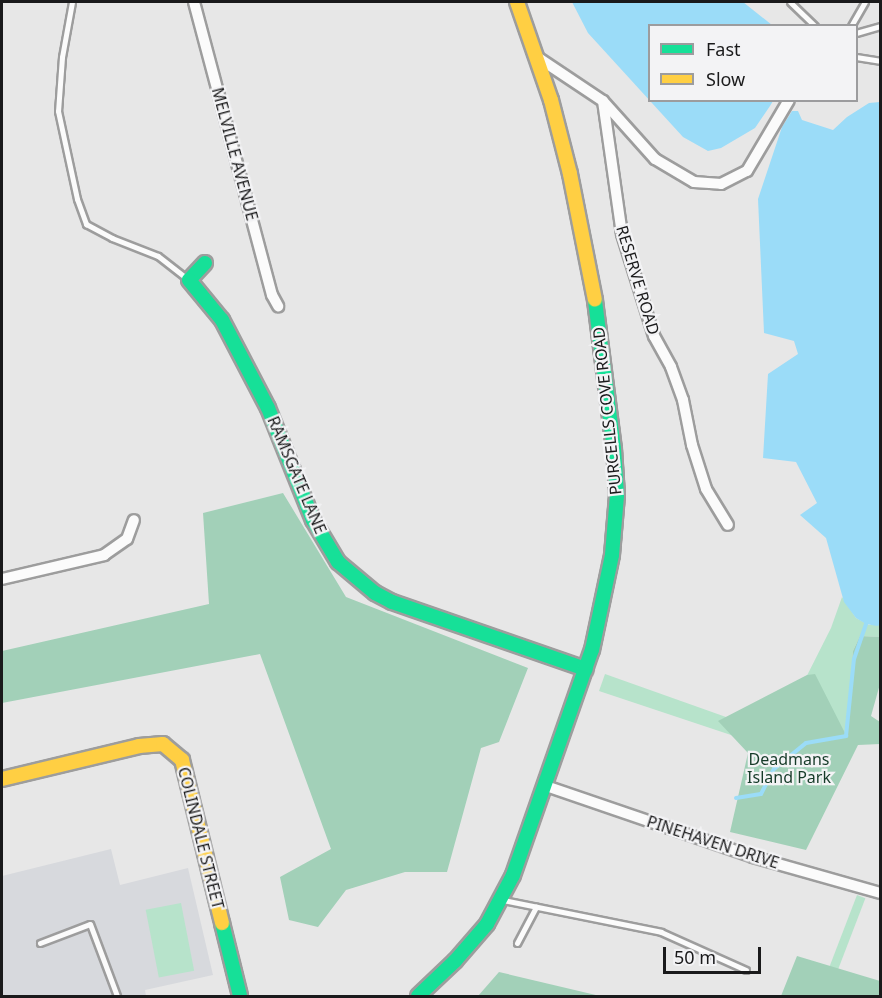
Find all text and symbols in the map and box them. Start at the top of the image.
legend [648,24,858,102]
text: Fast [706,37,741,61]
text: Slow [706,67,745,91]
street label: MELVILLE AVENUE [208,85,262,223]
street label: RESERVE ROAD [612,223,664,337]
street label: PURCELLS COVE ROAD [589,326,625,496]
street label: RAMSGATE LANE [264,413,330,537]
park label: Deadmans Island Park [747,749,831,787]
street label: COLINDALE STREET [174,765,228,911]
street label: PINEHAVEN DRIVE [644,812,782,872]
scale bar [666,935,764,973]
text: 50 m [674,945,716,969]

